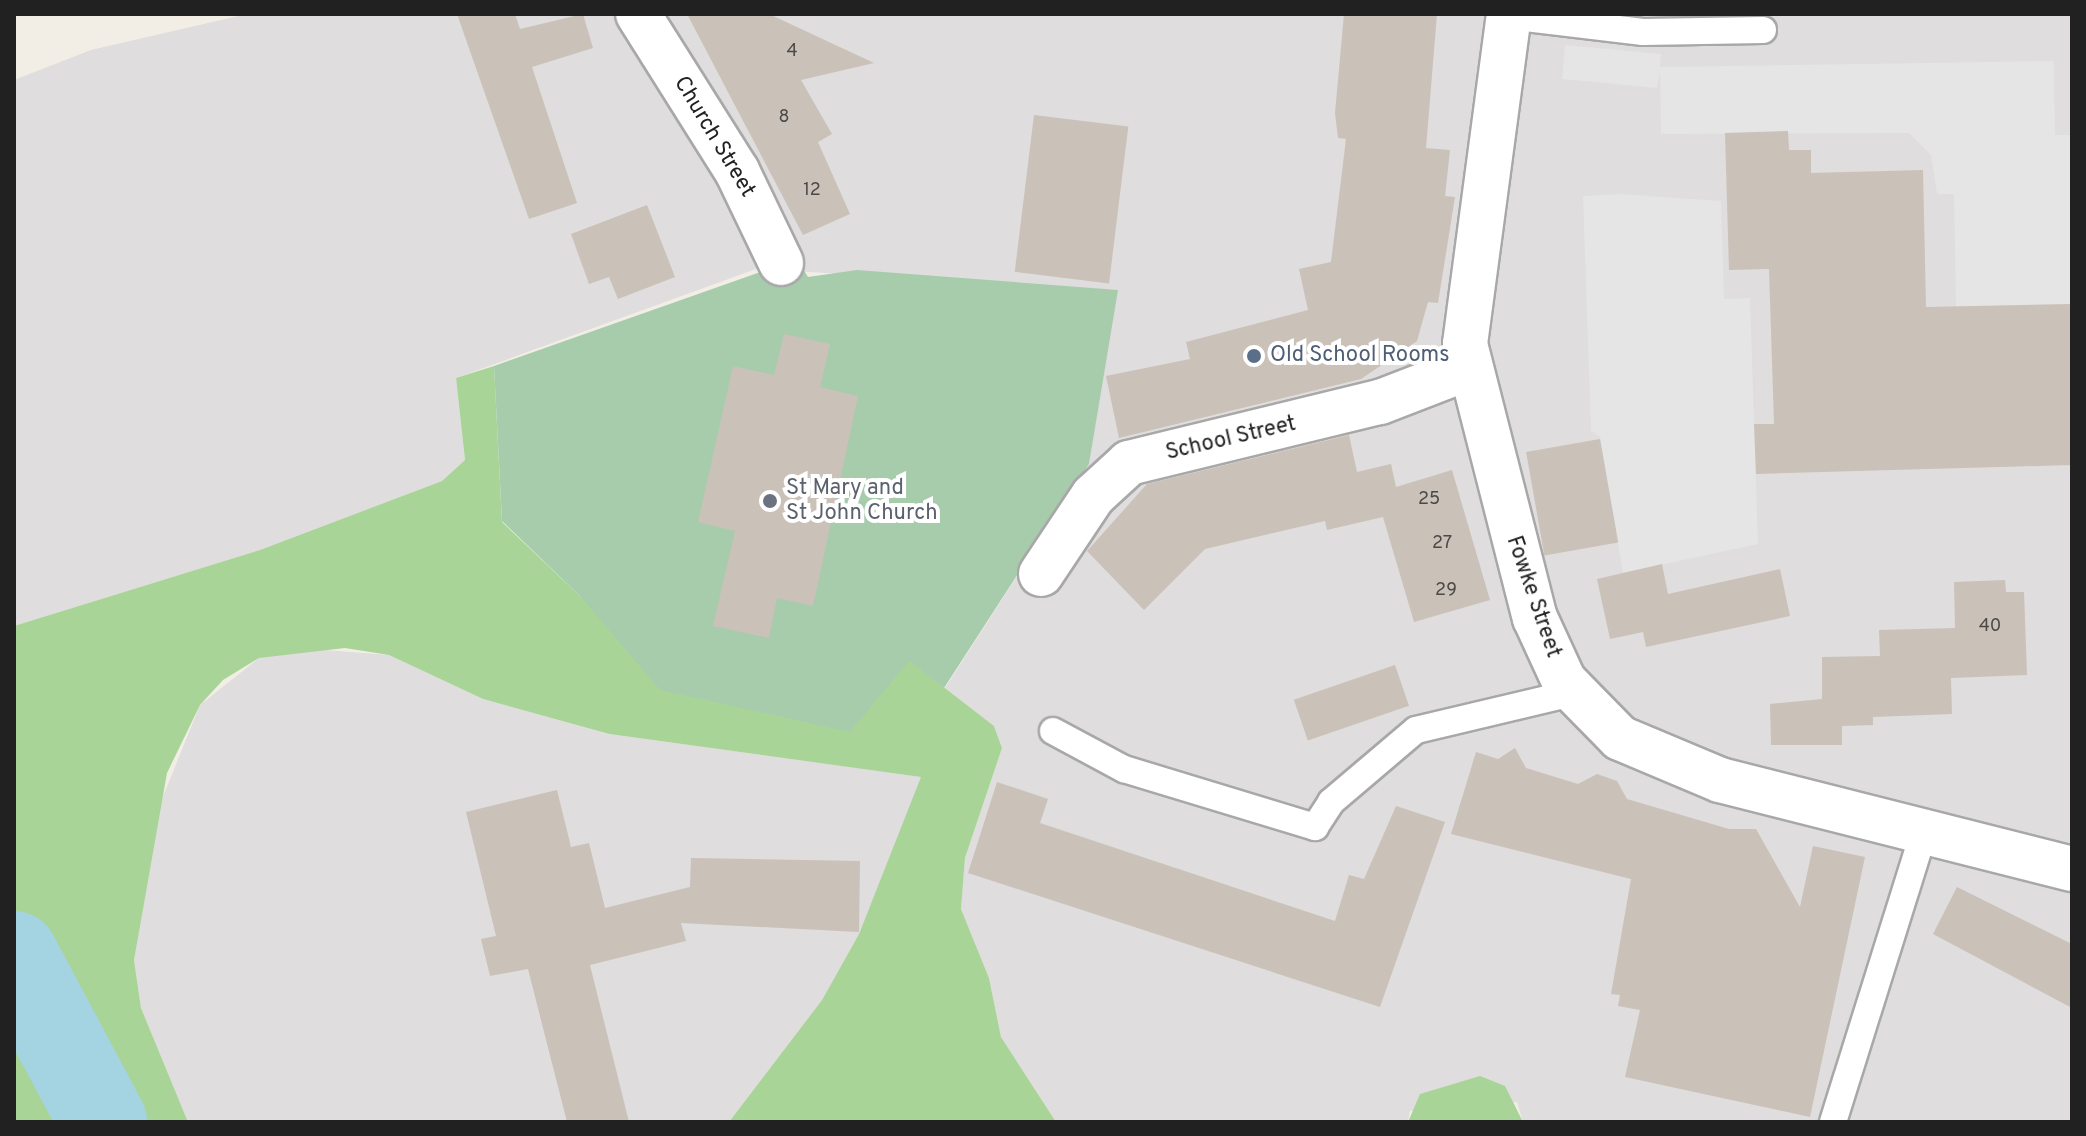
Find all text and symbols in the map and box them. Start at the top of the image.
house number: 4 [786,41,798,63]
street label: Church Street [668,72,760,202]
house number: 8 [779,107,789,129]
house number: 12 [803,180,821,202]
place label: Old School Rooms [1270,343,1450,369]
marker: Old School Rooms [1245,347,1263,365]
street label: School Street [1163,411,1299,467]
place label: St Mary and St John Church [786,475,938,526]
house number: 25 [1418,489,1440,511]
marker: St Mary and St John Church [761,492,779,510]
house number: 27 [1432,533,1452,555]
street label: Fowke Street [1500,533,1566,661]
house number: 29 [1435,580,1457,602]
house number: 40 [1979,616,2001,638]

